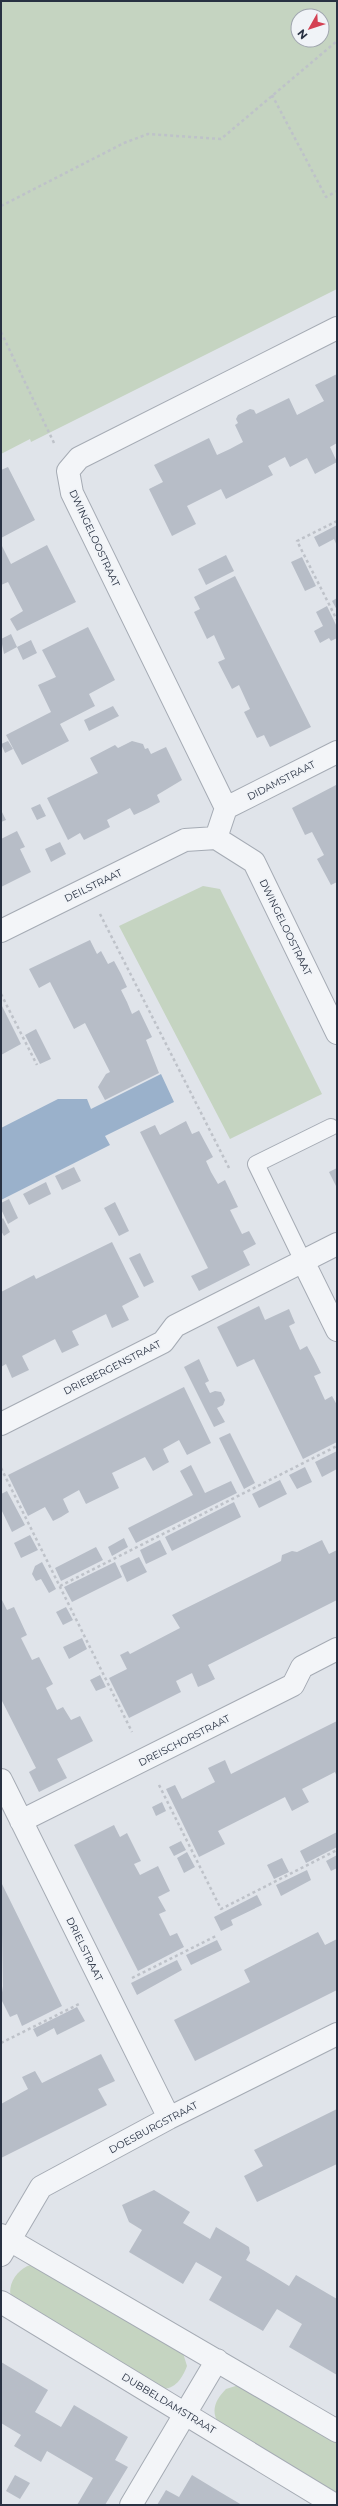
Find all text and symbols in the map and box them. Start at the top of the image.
north arrow [290,8,330,48]
text: N [294,26,310,42]
street label: DWINGELOOSTRAAT [66,487,123,589]
street label: DIDAMSTRAAT [245,758,318,803]
street label: DEILSTRAAT [62,866,124,905]
street label: DWINGELOOSTRAAT [256,877,315,978]
street label: DRIEBERGENSTRAAT [61,1337,164,1398]
street label: DREISCHORSTRAAT [136,1712,232,1769]
street label: DRIELSTRAAT [63,1915,106,1984]
street label: DOESBURGSTRAAT [107,2098,200,2156]
street label: DUBBELDAMSTRAAT [119,2370,218,2437]

